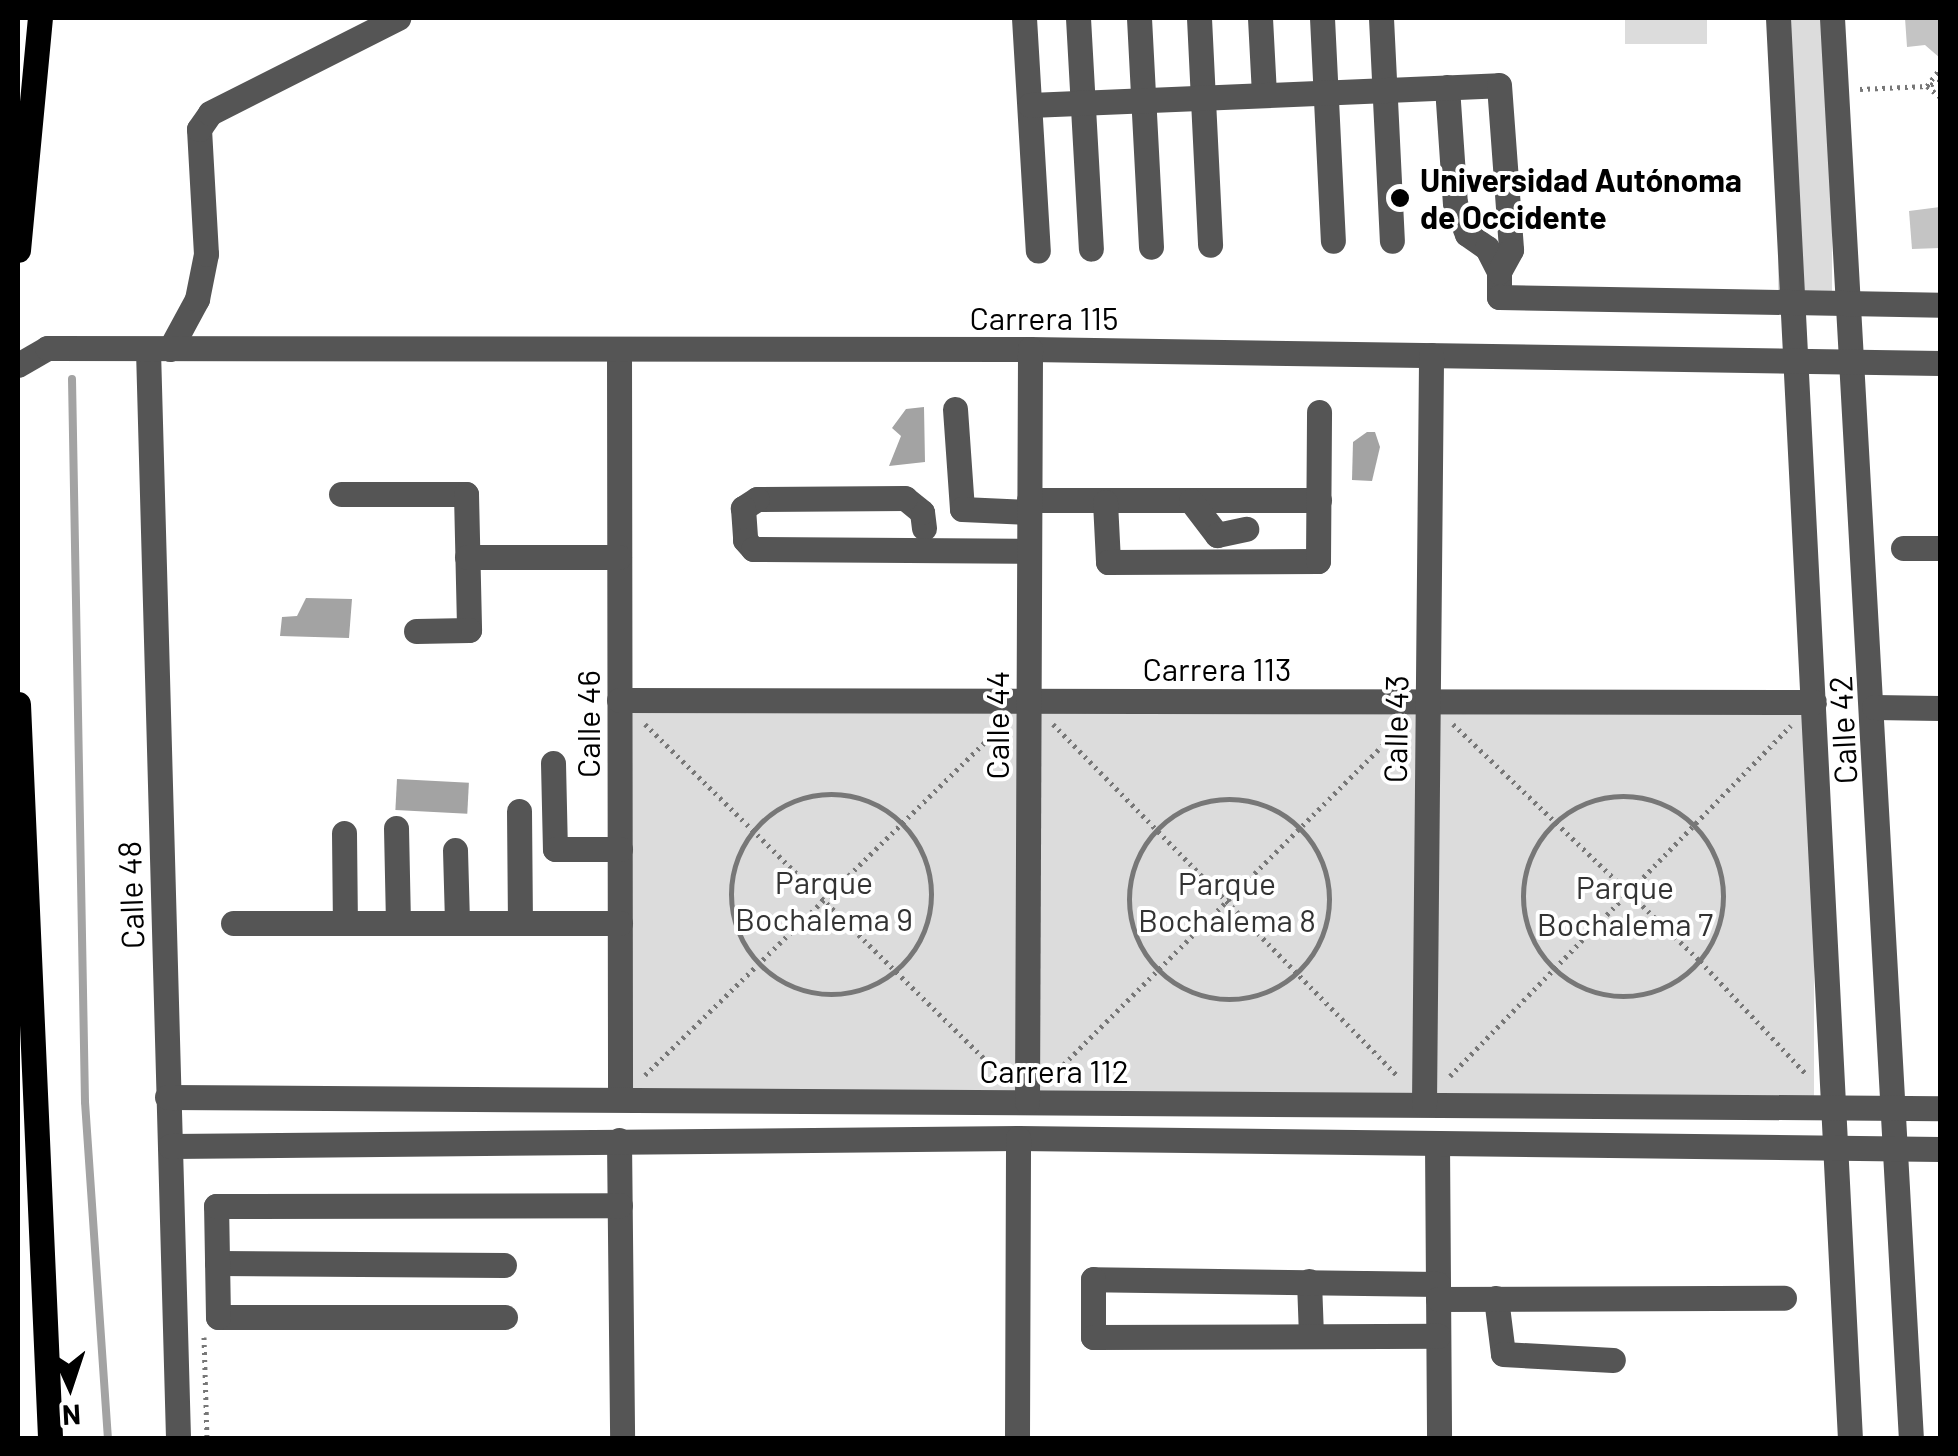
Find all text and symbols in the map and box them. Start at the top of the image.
place label: Universidad Autónoma de Occidente [1420,161,1742,236]
marker: Universidad Autónoma de Occidente [1389,187,1411,209]
street label: Carrera 115 [969,298,1119,336]
street label: Carrera 113 [1142,649,1292,687]
street label: Calle 46 [568,670,606,778]
street label: Calle 44 [977,671,1015,779]
street label: Calle 43 [1375,675,1415,783]
street label: Calle 42 [1820,675,1864,785]
street label: Calle 48 [109,840,151,950]
park label: Parque Bochalema 9 [735,863,913,938]
park label: Parque Bochalema 8 [1138,864,1316,939]
park label: Parque Bochalema 7 [1537,868,1713,943]
street label: Carrera 112 [979,1051,1129,1089]
north arrow [20,1336,120,1436]
text: N [61,1398,82,1433]

